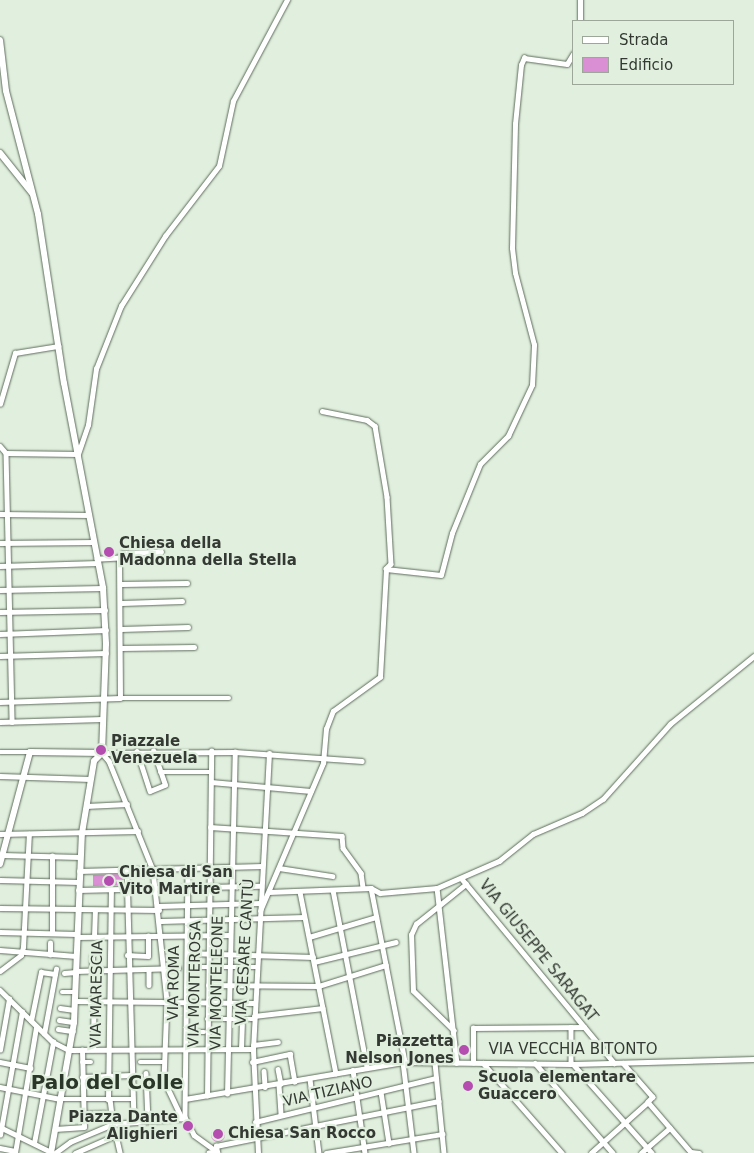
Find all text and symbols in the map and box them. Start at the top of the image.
legend [572,20,734,85]
text: Strada [619,31,668,49]
text: Edificio [619,56,673,74]
place label: Chiesa della Madonna della Stella [119,534,297,569]
marker: Chiesa della Madonna della Stella [103,546,115,558]
place label: Piazzale Venezuela [111,732,198,767]
marker: Piazzale Venezuela [95,744,107,756]
place label: Chiesa di San Vito Martire [119,863,233,898]
marker: Chiesa di San Vito Martire [103,875,115,887]
street label: VIA GIUSEPPE SARAGAT [475,876,601,1026]
street label: VIA CESARE CANTÙ [232,878,258,1026]
street label: VIA MONTELEONE [207,916,227,1050]
street label: VIA MONTEROSA [185,921,205,1047]
street label: VIA MARESCIA [87,940,107,1048]
street label: VIA ROMA [164,945,184,1021]
place label: Piazzetta Nelson Jones [345,1032,454,1067]
street label: VIA VECCHIA BITONTO [488,1041,658,1059]
marker: Piazzetta Nelson Jones [458,1044,470,1056]
place label: Scuola elementare Guaccero [478,1068,636,1103]
district label: Palo del Colle [31,1070,183,1094]
street label: VIA TIZIANO [282,1073,374,1111]
marker: Scuola elementare Guaccero [462,1080,474,1092]
place label: Piazza Dante Alighieri [68,1108,178,1143]
marker: Piazza Dante Alighieri [182,1120,194,1132]
place label: Chiesa San Rocco [228,1125,376,1143]
marker: Chiesa San Rocco [212,1128,224,1140]

